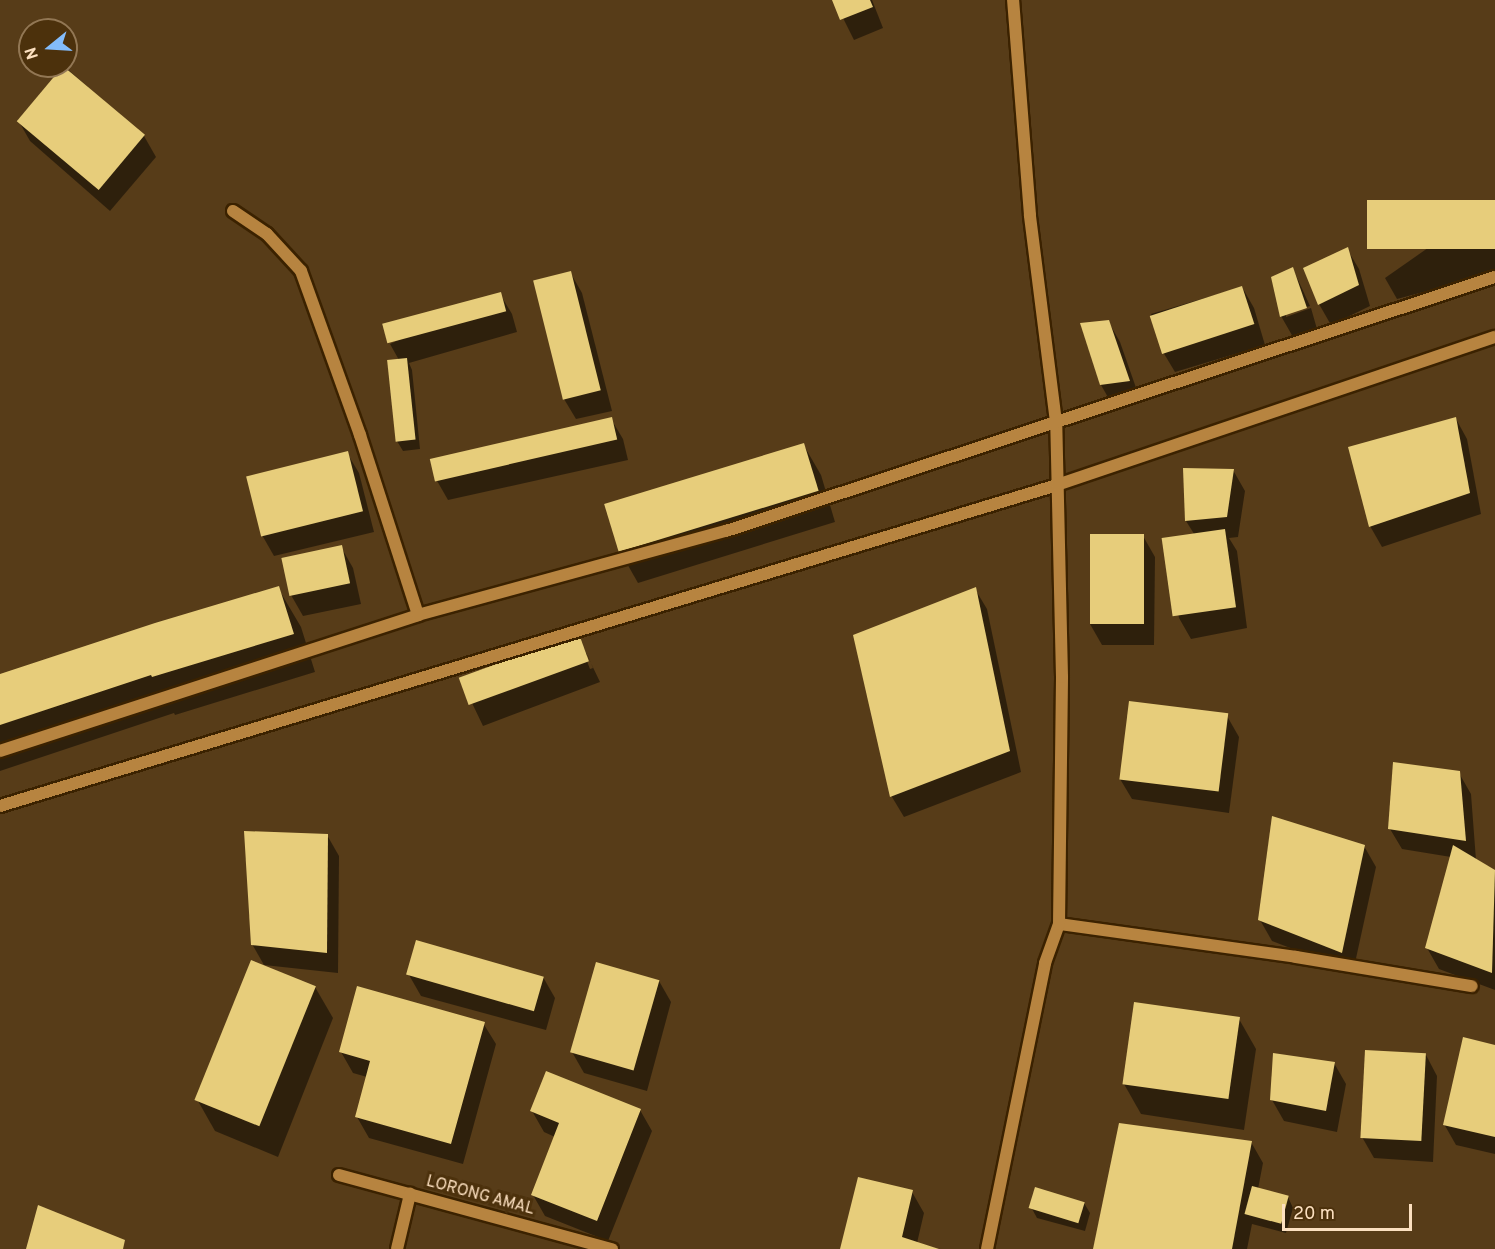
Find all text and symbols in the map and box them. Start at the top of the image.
north arrow [18,18,78,78]
text: N [21,44,44,62]
street label: LORONG AMAL [424,1172,536,1220]
scale bar [1285,1192,1416,1230]
text: 20 m [1293,1203,1335,1226]

